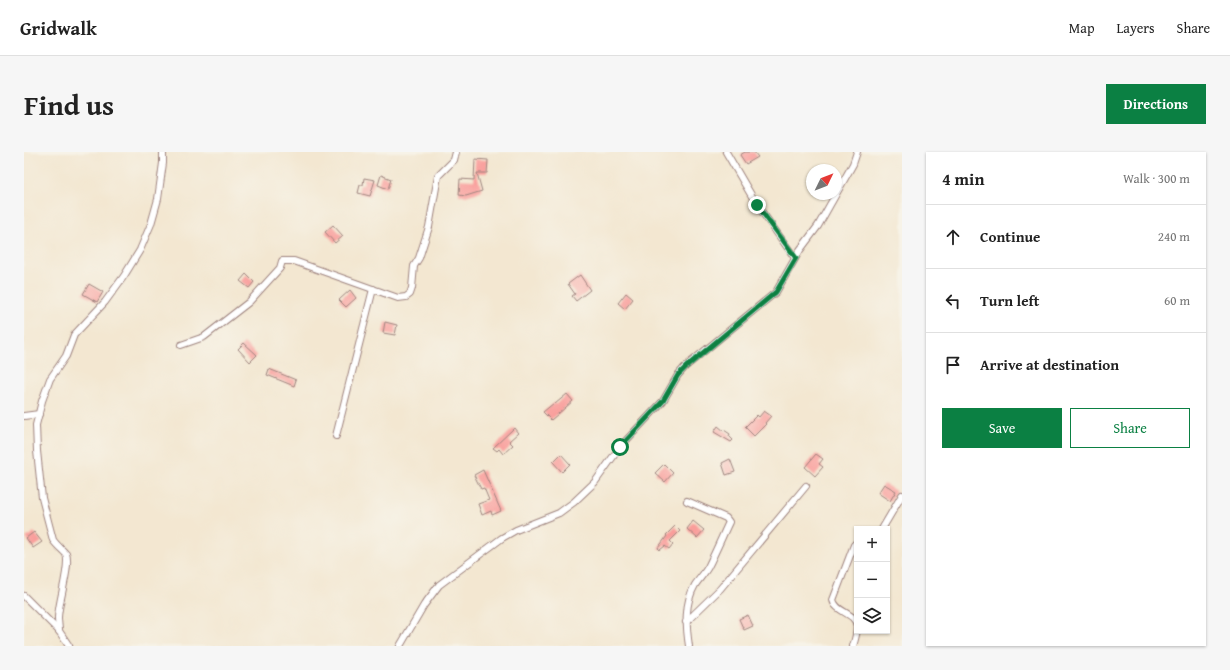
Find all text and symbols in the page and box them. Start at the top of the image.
text: Gridwalk [20,14,97,42]
text: Map [1069,18,1095,38]
text: Layers [1117,18,1155,38]
text: Share [1177,18,1210,38]
text: Find us [24,84,114,125]
button: Directions [1106,84,1206,124]
north arrow [806,164,842,200]
text: 4 min [942,166,984,191]
text: Walk · 300 m [1123,169,1190,188]
route end [748,196,766,214]
icon: ahead [942,226,964,248]
text: Continue [980,226,1041,247]
text: 240 m [1158,227,1190,246]
icon: left [942,290,964,312]
text: Turn left [980,290,1039,311]
text: 60 m [1164,291,1190,310]
icon: arrive [942,354,964,376]
text: Arrive at destination [980,354,1119,375]
button: Save [942,408,1062,448]
button: Share [1070,408,1190,448]
route start [611,438,629,456]
map controls [854,526,890,634]
button: + [854,526,890,562]
button: − [854,562,890,598]
button: layers [854,598,890,634]

